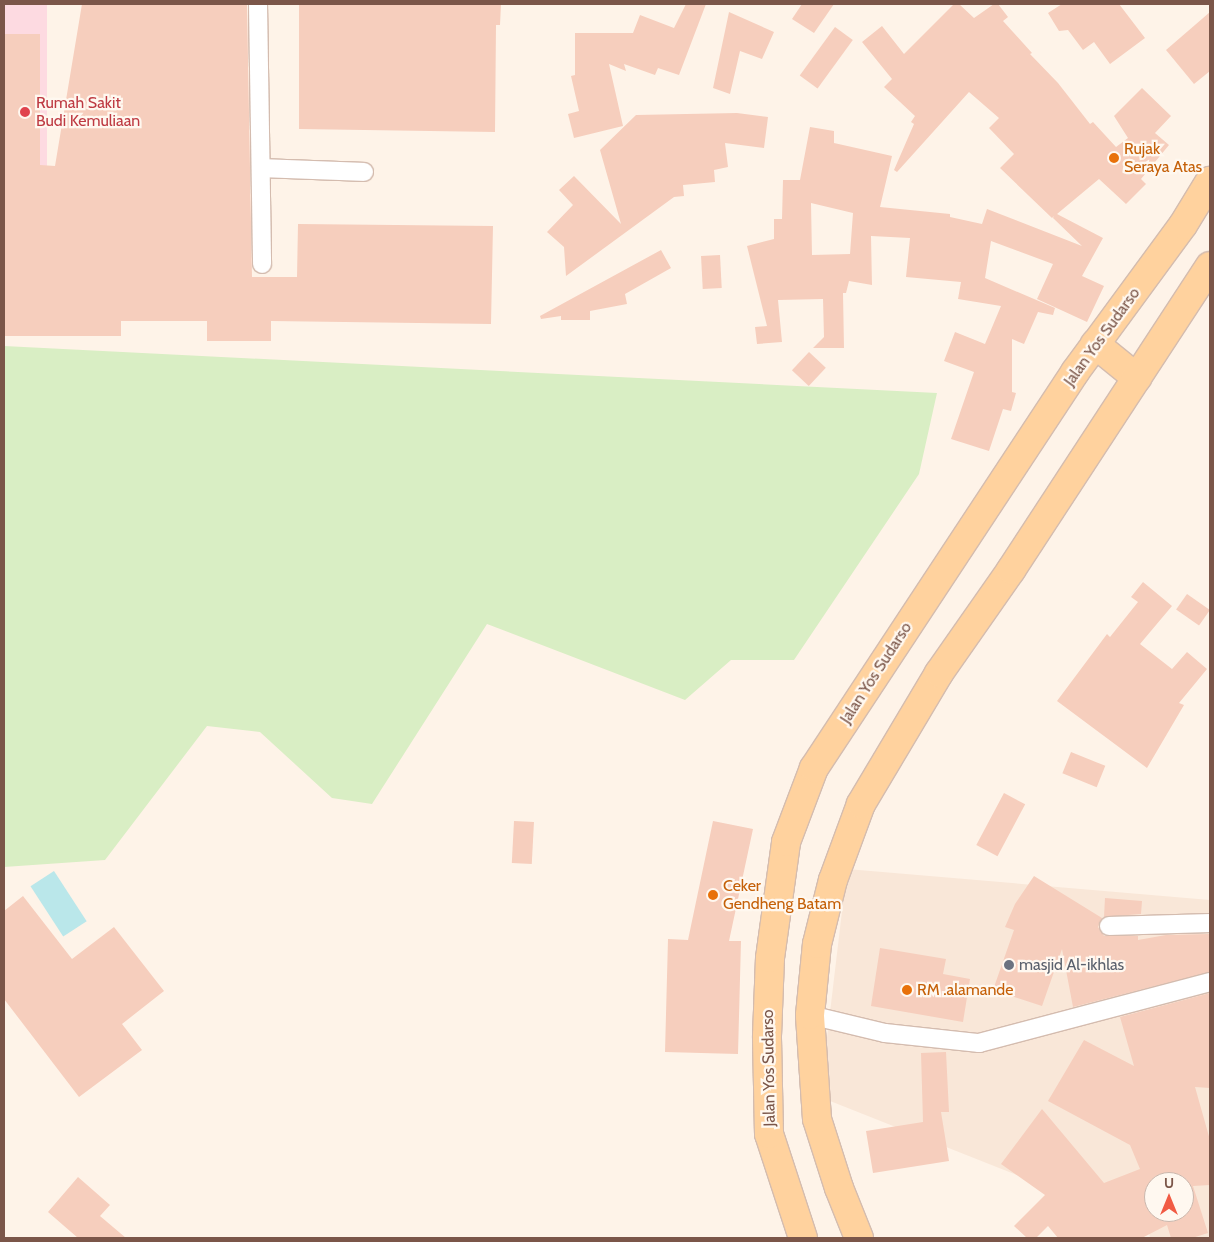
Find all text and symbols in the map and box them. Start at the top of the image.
place label: Rumah Sakit Budi Kemuliaan [36,93,140,131]
marker: Rumah Sakit Budi Kemuliaan [18,105,32,119]
place label: Rujak Seraya Atas [1124,139,1202,177]
marker: Rujak Seraya Atas [1108,152,1120,164]
street label: Jalan Yos Sudarso [1060,284,1144,390]
street label: Jalan Yos Sudarso [836,619,916,727]
place label: Ceker Gendheng Batam [723,876,841,914]
marker: Ceker Gendheng Batam [707,889,719,901]
place label: masjid Al-ikhlas [1019,955,1124,975]
marker: masjid Al-ikhlas [1003,959,1015,971]
place label: RM .alamande [917,980,1013,1000]
marker: RM .alamande [901,984,913,996]
street label: Jalan Yos Sudarso [758,1009,780,1127]
north arrow [1144,1172,1194,1222]
text: U [1164,1174,1174,1192]

